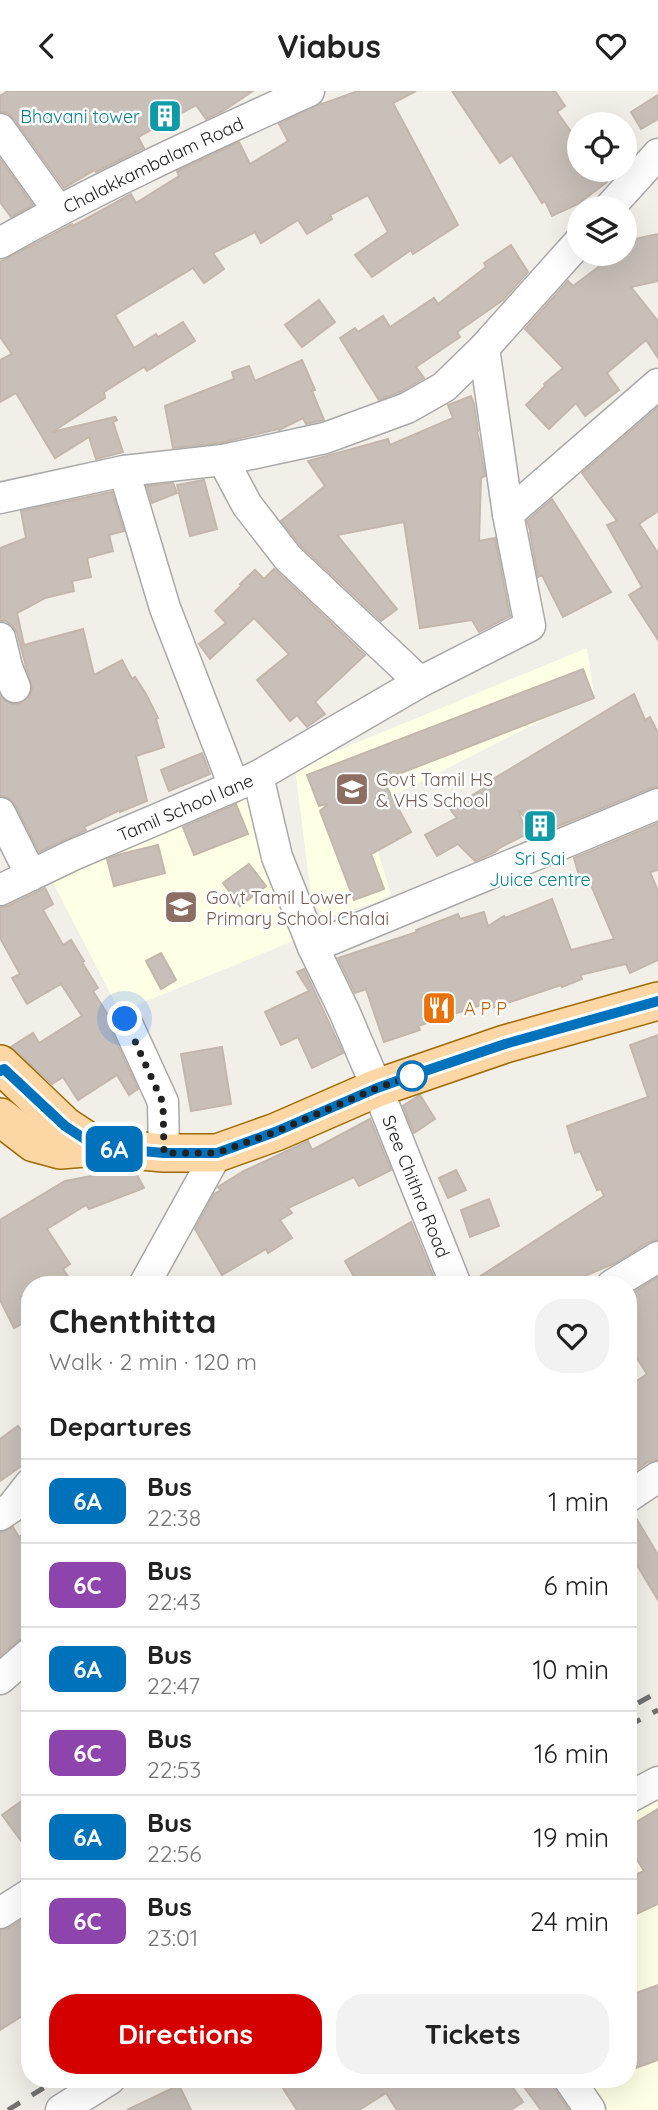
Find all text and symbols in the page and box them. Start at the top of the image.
text: Viabus [277,26,381,66]
icon: back [28,27,66,65]
icon: heart [592,27,630,65]
building icon: Bhavani tower [146,97,184,135]
place label: Bhavani tower [20,105,140,128]
street label: Chalakkambalam Road [59,111,247,218]
map controls [567,112,637,266]
button: locate [567,112,637,182]
button: layers [567,196,637,266]
street label: Tamil School lane [114,768,257,846]
place label: Govt Tamil HS & VHS School [376,768,493,812]
school or university icon: Govt Tamil HS & VHS School [333,770,371,808]
building icon: Sri Sai Juice centre [521,807,559,845]
place label: Sri Sai Juice centre [489,847,591,891]
place label: Govt Tamil Lower Primary School Chalai [206,886,389,930]
school or university icon: Govt Tamil Lower Primary School Chalai [162,888,200,926]
restaurant icon: A P P [420,989,458,1027]
place label: A P P [464,997,507,1020]
your location [107,1001,142,1036]
unlabelled marker [397,1061,427,1091]
street label: Sree Chithra Road [378,1112,455,1261]
line badge: 6A [82,1126,146,1172]
text: 6A [100,1134,128,1164]
button: heart [535,1299,609,1373]
text: Chenthitta [49,1300,217,1341]
text: Walk · 2 min · 120 m [49,1347,257,1376]
text: Departures [49,1410,192,1443]
text: Bus [147,1470,192,1503]
text: 1 min [548,1485,609,1518]
text: 6A [73,1486,102,1516]
text: 22:38 [147,1503,201,1532]
text: Bus [147,1554,192,1587]
text: 6 min [544,1569,609,1602]
text: 6C [73,1570,102,1600]
text: 22:43 [147,1587,201,1616]
text: Bus [147,1638,192,1671]
text: 10 min [533,1653,609,1686]
text: 6A [73,1654,102,1684]
text: 22:47 [147,1671,200,1700]
text: Bus [147,1722,192,1755]
text: 16 min [534,1737,609,1770]
text: 6C [73,1738,102,1768]
text: 22:53 [147,1755,201,1784]
text: Bus [147,1806,192,1839]
text: 19 min [533,1821,609,1854]
text: 6A [73,1822,102,1852]
text: 22:56 [147,1839,202,1868]
text: Bus [147,1890,192,1923]
text: 24 min [530,1905,609,1938]
text: 6C [73,1906,102,1936]
text: 23:01 [147,1923,198,1952]
button: Directions [49,1994,322,2074]
button: Tickets [336,1994,609,2074]

